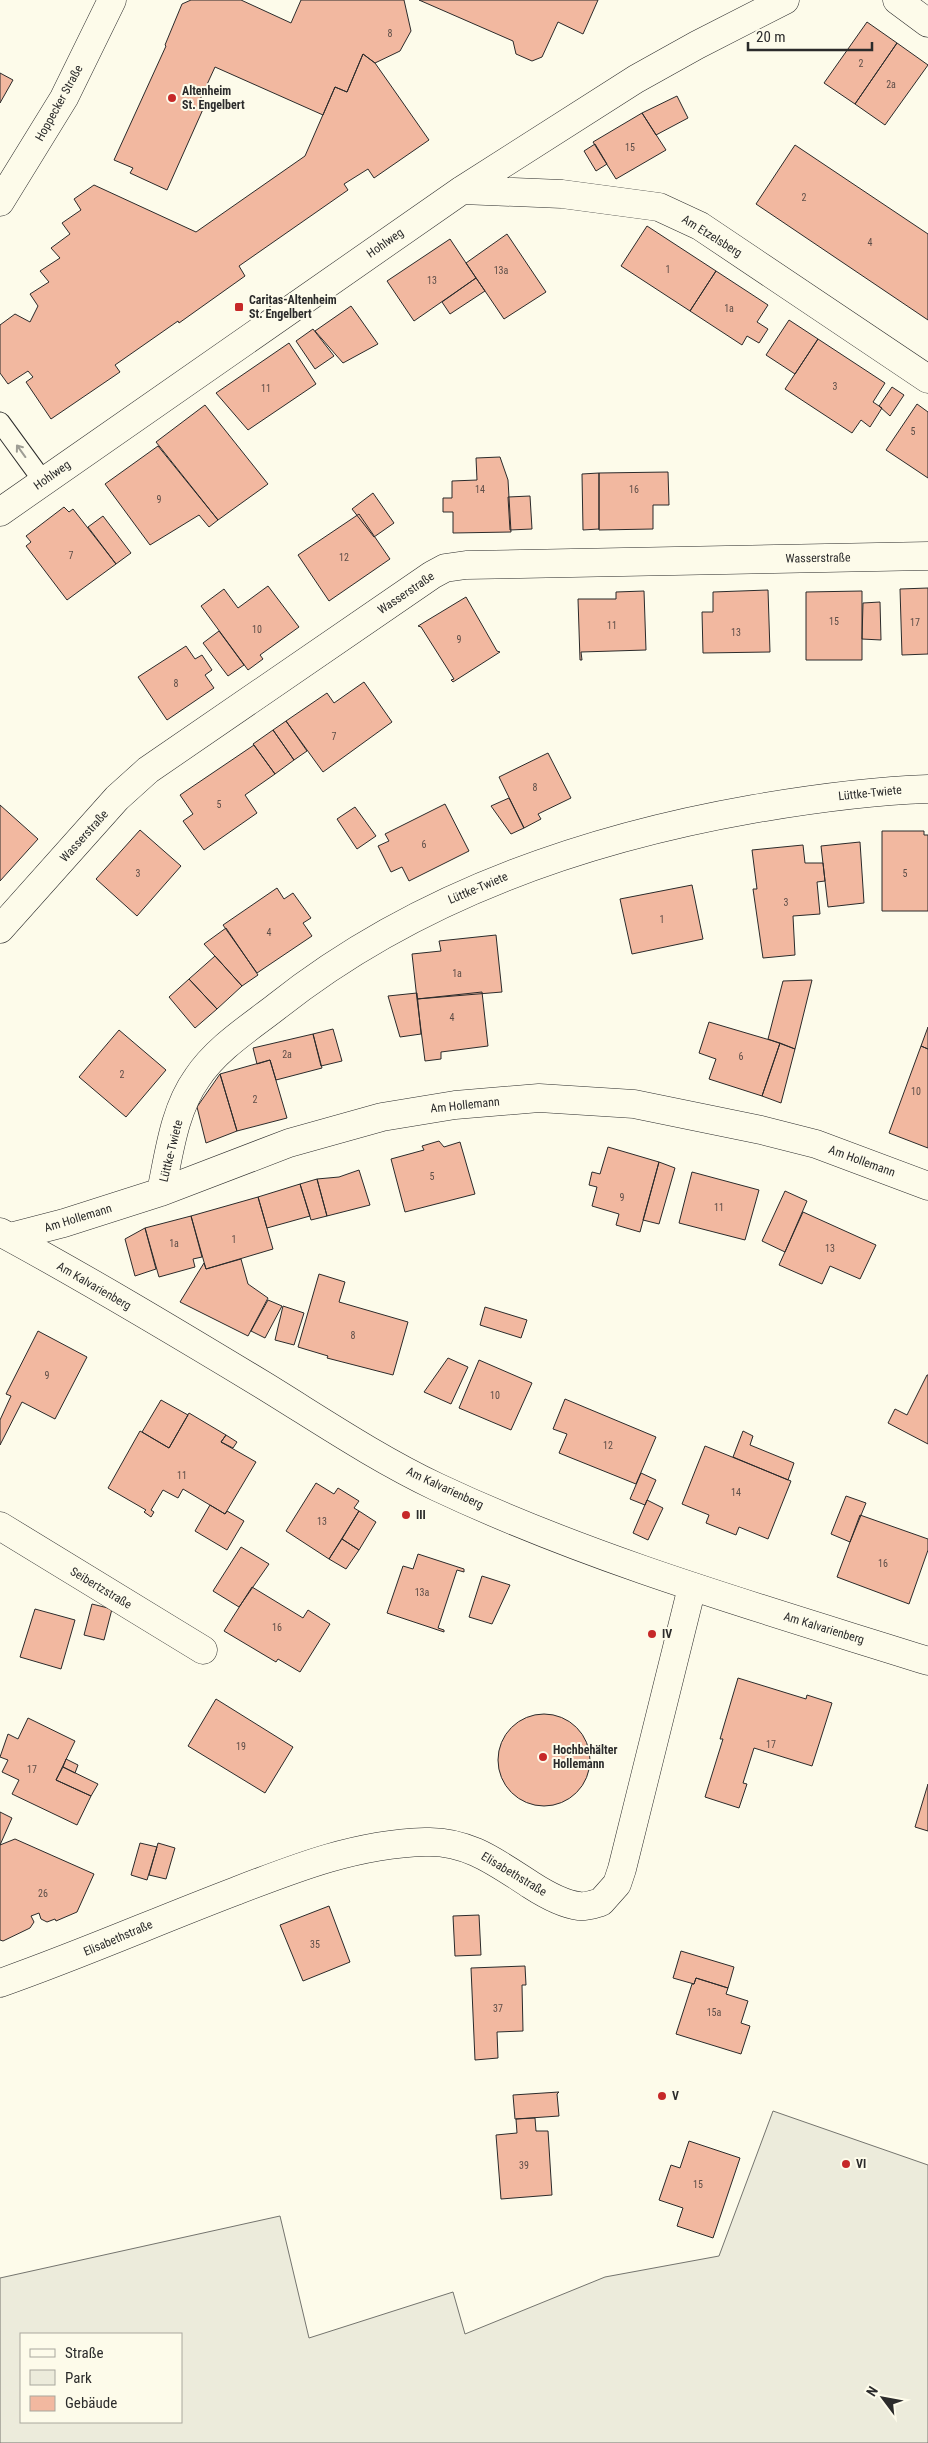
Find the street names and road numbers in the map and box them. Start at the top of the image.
street label: Hoppecker Straße [32,62,86,143]
street label: Am Etzelsberg [679,212,745,260]
street label: Hohlweg [364,225,406,261]
street label: Hohlweg [31,457,73,493]
street label: Wasserstraße [785,550,851,566]
street label: Wasserstraße [375,569,437,617]
street label: Lüttke-Twiete [838,783,903,803]
street label: Wasserstraße [57,807,111,865]
street label: Lüttke-Twiete [446,869,510,907]
street label: Am Hollemann [430,1094,501,1116]
street label: Lüttke-Twiete [157,1118,186,1184]
street label: Am Hollemann [827,1142,897,1180]
street label: Am Hollemann [43,1201,114,1235]
street label: Am Kalvarienberg [54,1259,134,1313]
street label: Am Kalvarienberg [404,1464,486,1512]
street label: Seibertzstraße [68,1564,134,1612]
street label: Am Kalvarienberg [782,1609,866,1647]
street label: Elisabethstraße [479,1849,549,1899]
street label: Elisabethstraße [81,1917,155,1959]

